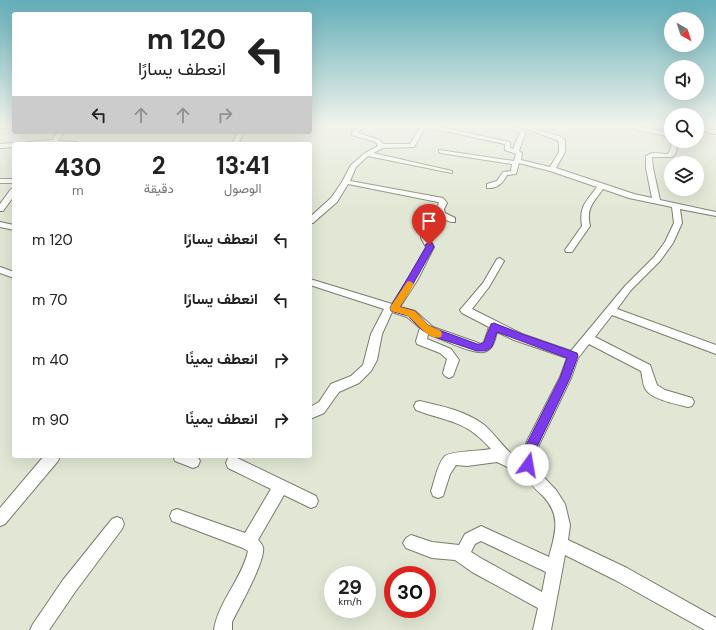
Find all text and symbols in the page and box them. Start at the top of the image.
north arrow [664,12,704,52]
map controls [664,12,704,196]
text: 120 m [147,21,226,58]
icon: left [240,28,292,80]
text: انعطف يسارًا [138,57,226,81]
button: sound [664,60,704,100]
icon: left [88,104,110,126]
icon: ahead [130,104,152,126]
icon: ahead [172,104,194,126]
icon: right [214,104,236,126]
button: search [664,108,704,148]
text: 2 [152,150,166,181]
text: 13:41 [216,150,270,181]
text: 430 [54,152,101,183]
button: layers [664,156,704,196]
text: دقيقة [144,180,174,197]
text: الوصول [224,180,262,197]
text: m [72,182,84,199]
pin [412,204,446,245]
icon: arrive [418,210,440,232]
text: انعطف يسارًا [183,229,258,249]
icon: left [270,229,292,251]
text: 120 m [32,230,73,250]
text: انعطف يسارًا [183,289,258,309]
icon: left [270,289,292,311]
text: 70 m [32,290,67,310]
text: انعطف يمينًا [185,349,258,369]
icon: right [270,349,292,371]
text: 40 m [32,350,69,370]
text: انعطف يمينًا [185,409,258,429]
icon: right [270,409,292,431]
text: 90 m [32,410,69,430]
position arrow [507,444,549,486]
speed limit sign: 30 [384,566,436,618]
text: 29 [338,574,362,600]
text: km/h [338,595,362,608]

